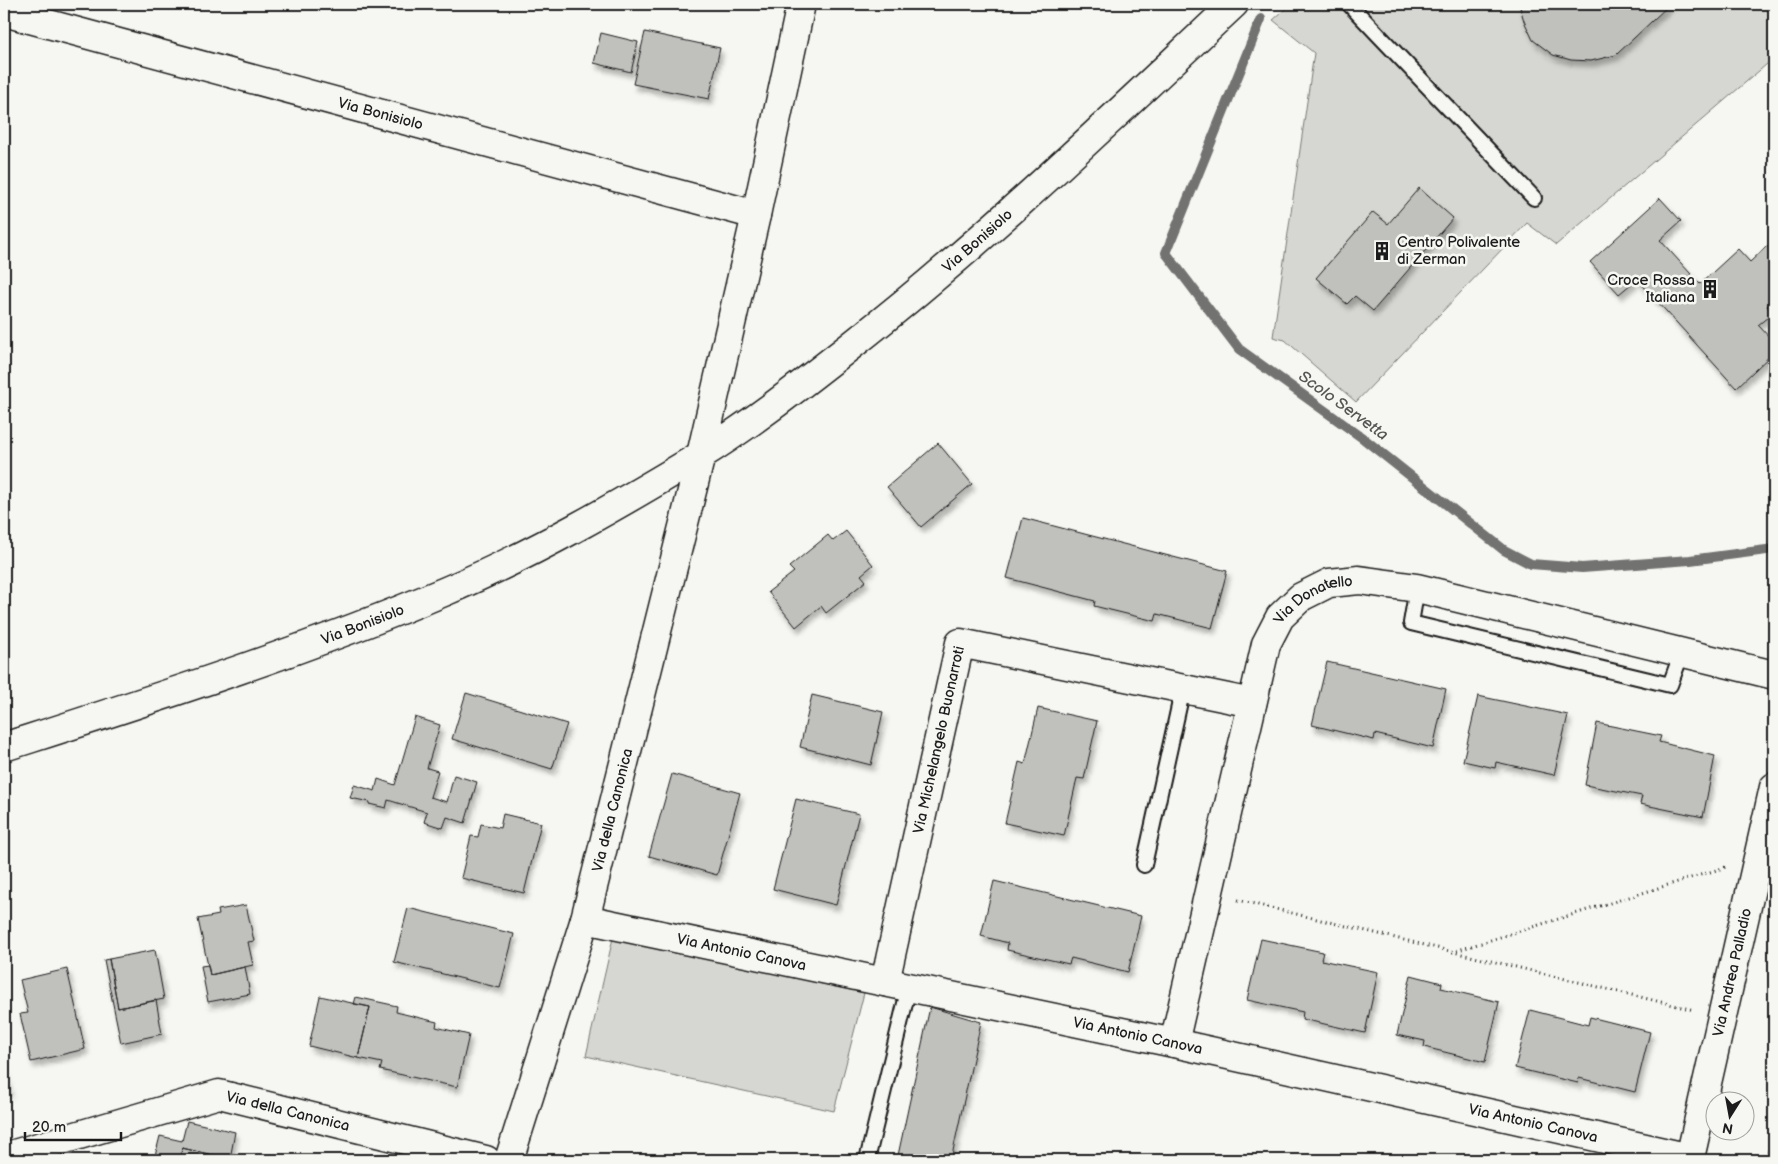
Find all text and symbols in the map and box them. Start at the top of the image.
street label: Via Bonisiolo [336,93,425,134]
street label: Via Bonisiolo [938,205,1016,277]
place label: Centro Polivalente di Zerman [1397,233,1520,269]
building icon: Centro Polivalente di Zerman [1371,240,1393,262]
place label: Croce Rossa Italiana [1607,271,1695,307]
building icon: Croce Rossa Italiana [1699,278,1721,300]
water label: Scolo Servetta [1294,367,1392,445]
street label: Via Donatello [1269,571,1354,627]
street label: Via Bonisiolo [318,600,407,649]
street label: Via Michelangelo Buonarroti [909,644,969,836]
street label: Via della Canonica [588,746,637,874]
street label: Via Andrea Palladio [1708,906,1756,1038]
street label: Via Antonio Canova [675,929,808,975]
street label: Via Antonio Canova [1071,1013,1204,1059]
street label: Via della Canonica [224,1087,352,1135]
north arrow [1706,1092,1756,1142]
street label: Via Antonio Canova [1467,1099,1600,1147]
scale bar [25,1109,121,1141]
text: 20 m [32,1118,66,1137]
text: N [1721,1119,1734,1138]

